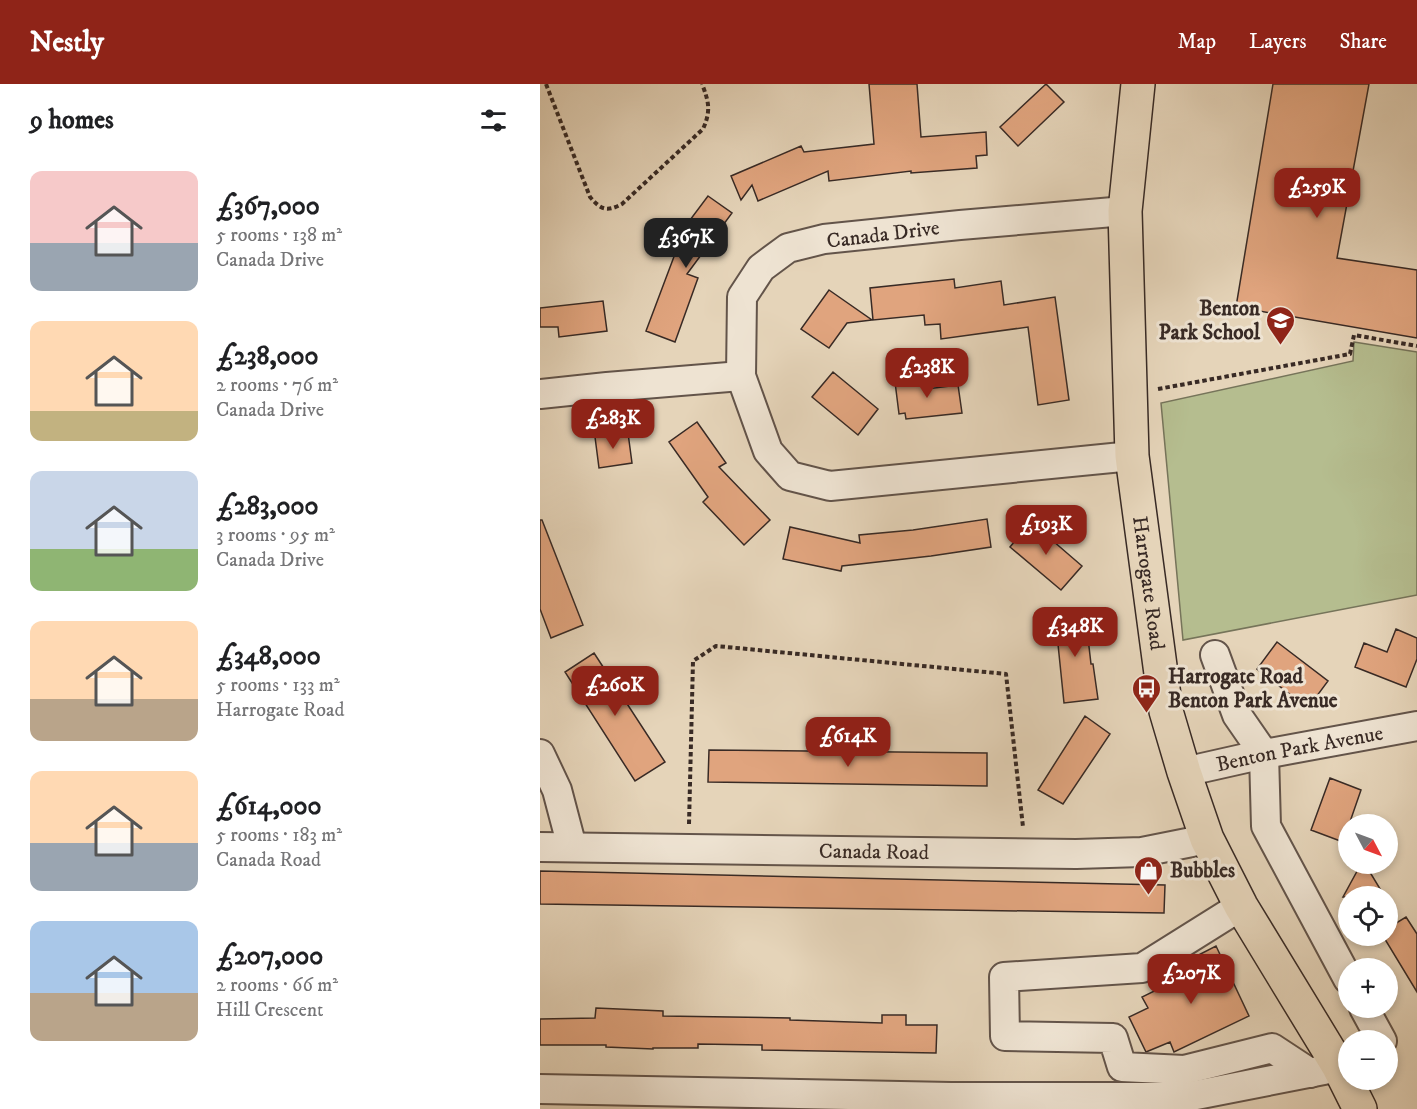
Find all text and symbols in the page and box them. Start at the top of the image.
text: Nestly [30,25,104,60]
text: Map [1177,29,1216,55]
text: Layers [1249,29,1307,55]
text: Share [1340,29,1387,55]
text: 9 homes [30,104,114,137]
icon: filters [477,104,510,137]
pin: £259K [1275,168,1359,219]
text: £259K [1288,175,1346,200]
text: £367,000 [216,190,320,223]
icon: home [78,195,150,267]
street label: Canada Drive [825,215,941,255]
pin: £367K [644,218,728,269]
text: 5 rooms · 138 m² [216,223,342,248]
text: £367K [658,225,714,250]
text: Canada Drive [216,248,324,273]
place label: Benton Park School [1159,296,1261,346]
school or university icon: Benton Park School [1265,304,1297,346]
text: £238,000 [216,340,318,373]
icon: home [78,345,150,417]
pin: £238K [885,348,969,399]
text: £238K [899,355,955,380]
text: 2 rooms · 76 m² [216,373,338,398]
text: Canada Drive [216,398,324,423]
pin: £283K [571,399,655,450]
text: £283K [585,406,641,431]
text: £283,000 [216,490,318,523]
icon: home [78,495,150,567]
pin: £193K [1004,505,1088,556]
text: £193K [1020,512,1072,537]
street label: Harrogate Road [1126,515,1170,652]
text: 3 rooms · 95 m² [216,523,335,548]
text: Canada Drive [216,548,324,573]
pin: £348K [1033,607,1117,658]
text: £348K [1047,614,1103,639]
text: £348,000 [216,640,321,673]
icon: home [78,645,150,717]
place label: Harrogate Road Benton Park Avenue [1168,664,1338,714]
pin: £260K [573,666,657,717]
bus stop icon: Harrogate Road Benton Park Avenue [1131,672,1163,714]
text: 5 rooms · 133 m² [216,673,340,698]
text: £260K [586,673,644,698]
text: Harrogate Road [216,698,345,723]
pin: £614K [806,717,890,768]
street label: Benton Park Avenue [1214,720,1386,778]
text: £614K [819,724,877,749]
text: £614,000 [216,790,322,823]
icon: home [78,795,150,867]
north arrow [1338,814,1398,874]
map controls [1338,814,1398,1090]
text: 5 rooms · 183 m² [216,823,342,848]
street label: Canada Road [819,839,930,866]
text: Canada Road [216,848,321,873]
shop icon: Bubbles [1133,854,1165,896]
place label: Bubbles [1170,858,1235,884]
button: locate [1338,886,1398,946]
text: £207,000 [216,940,323,973]
icon: home [78,945,150,1017]
pin: £207K [1149,954,1233,1005]
button: + [1338,958,1398,1018]
text: £207K [1161,961,1221,986]
text: 2 rooms · 66 m² [216,973,338,998]
text: Hill Crescent [216,998,324,1023]
button: − [1338,1030,1398,1090]

